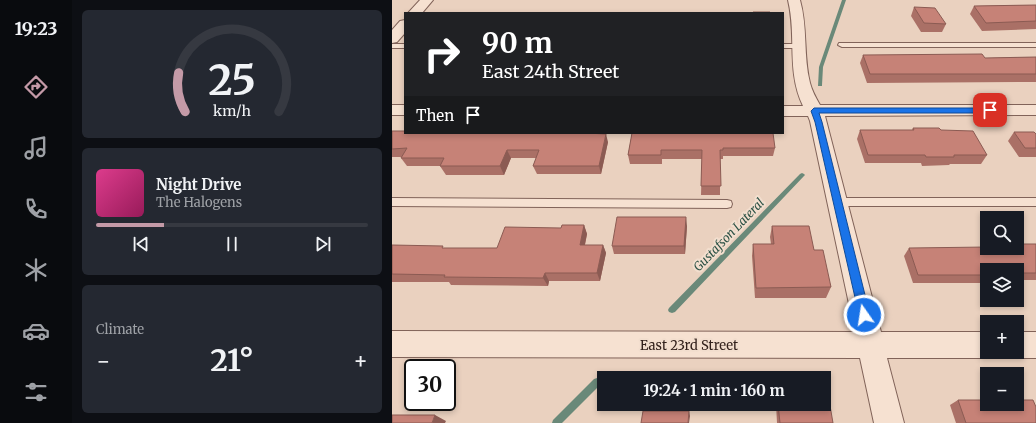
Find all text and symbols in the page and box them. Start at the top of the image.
text: 19:23 [14,17,58,40]
text: 90 m [482,25,553,61]
icon: right [416,28,468,80]
text: 25 [208,54,256,106]
text: East 24th Street [482,60,619,83]
icon: directions [22,73,50,101]
pin [973,93,1007,127]
icon: arrive [979,99,1001,121]
text: km/h [213,101,251,119]
icon: arrive [462,104,484,126]
text: Then [416,106,454,125]
icon: music [22,134,50,162]
text: Night Drive [156,175,241,194]
text: The Halogens [156,194,242,211]
icon: phone [22,195,50,223]
water label: Gustafson Lateral [690,195,767,274]
map controls [980,211,1024,411]
button: search [980,211,1024,255]
icon: previous [130,233,152,255]
icon: pause [221,233,243,255]
icon: next [312,233,334,255]
icon: climate [22,256,50,284]
button: layers [980,263,1024,307]
position arrow [843,294,885,336]
button: + [980,315,1024,359]
icon: car [22,317,50,345]
text: Climate [96,321,144,338]
street label: East 23rd Street [640,337,738,354]
text: 21° [210,341,254,379]
text: − [96,347,111,375]
text: + [353,347,368,375]
speed limit sign: 30 [404,359,456,411]
button: − [980,367,1024,411]
icon: filters [22,378,50,406]
text: 19:24 · 1 min · 160 m [643,381,785,400]

